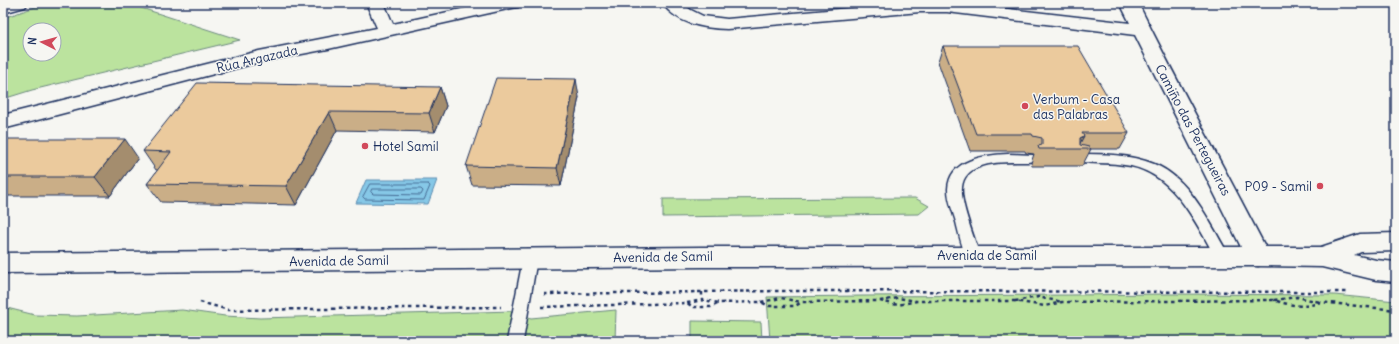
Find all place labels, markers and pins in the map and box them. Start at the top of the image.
place label: Verbum - Casa das Palabras [1033,91,1120,123]
marker: Verbum - Casa das Palabras [1020,101,1030,111]
place label: Hotel Samil [373,138,439,155]
marker: Hotel Samil [360,141,370,151]
place label: P09 - Samil [1245,178,1312,195]
marker: P09 - Samil [1315,181,1325,191]

